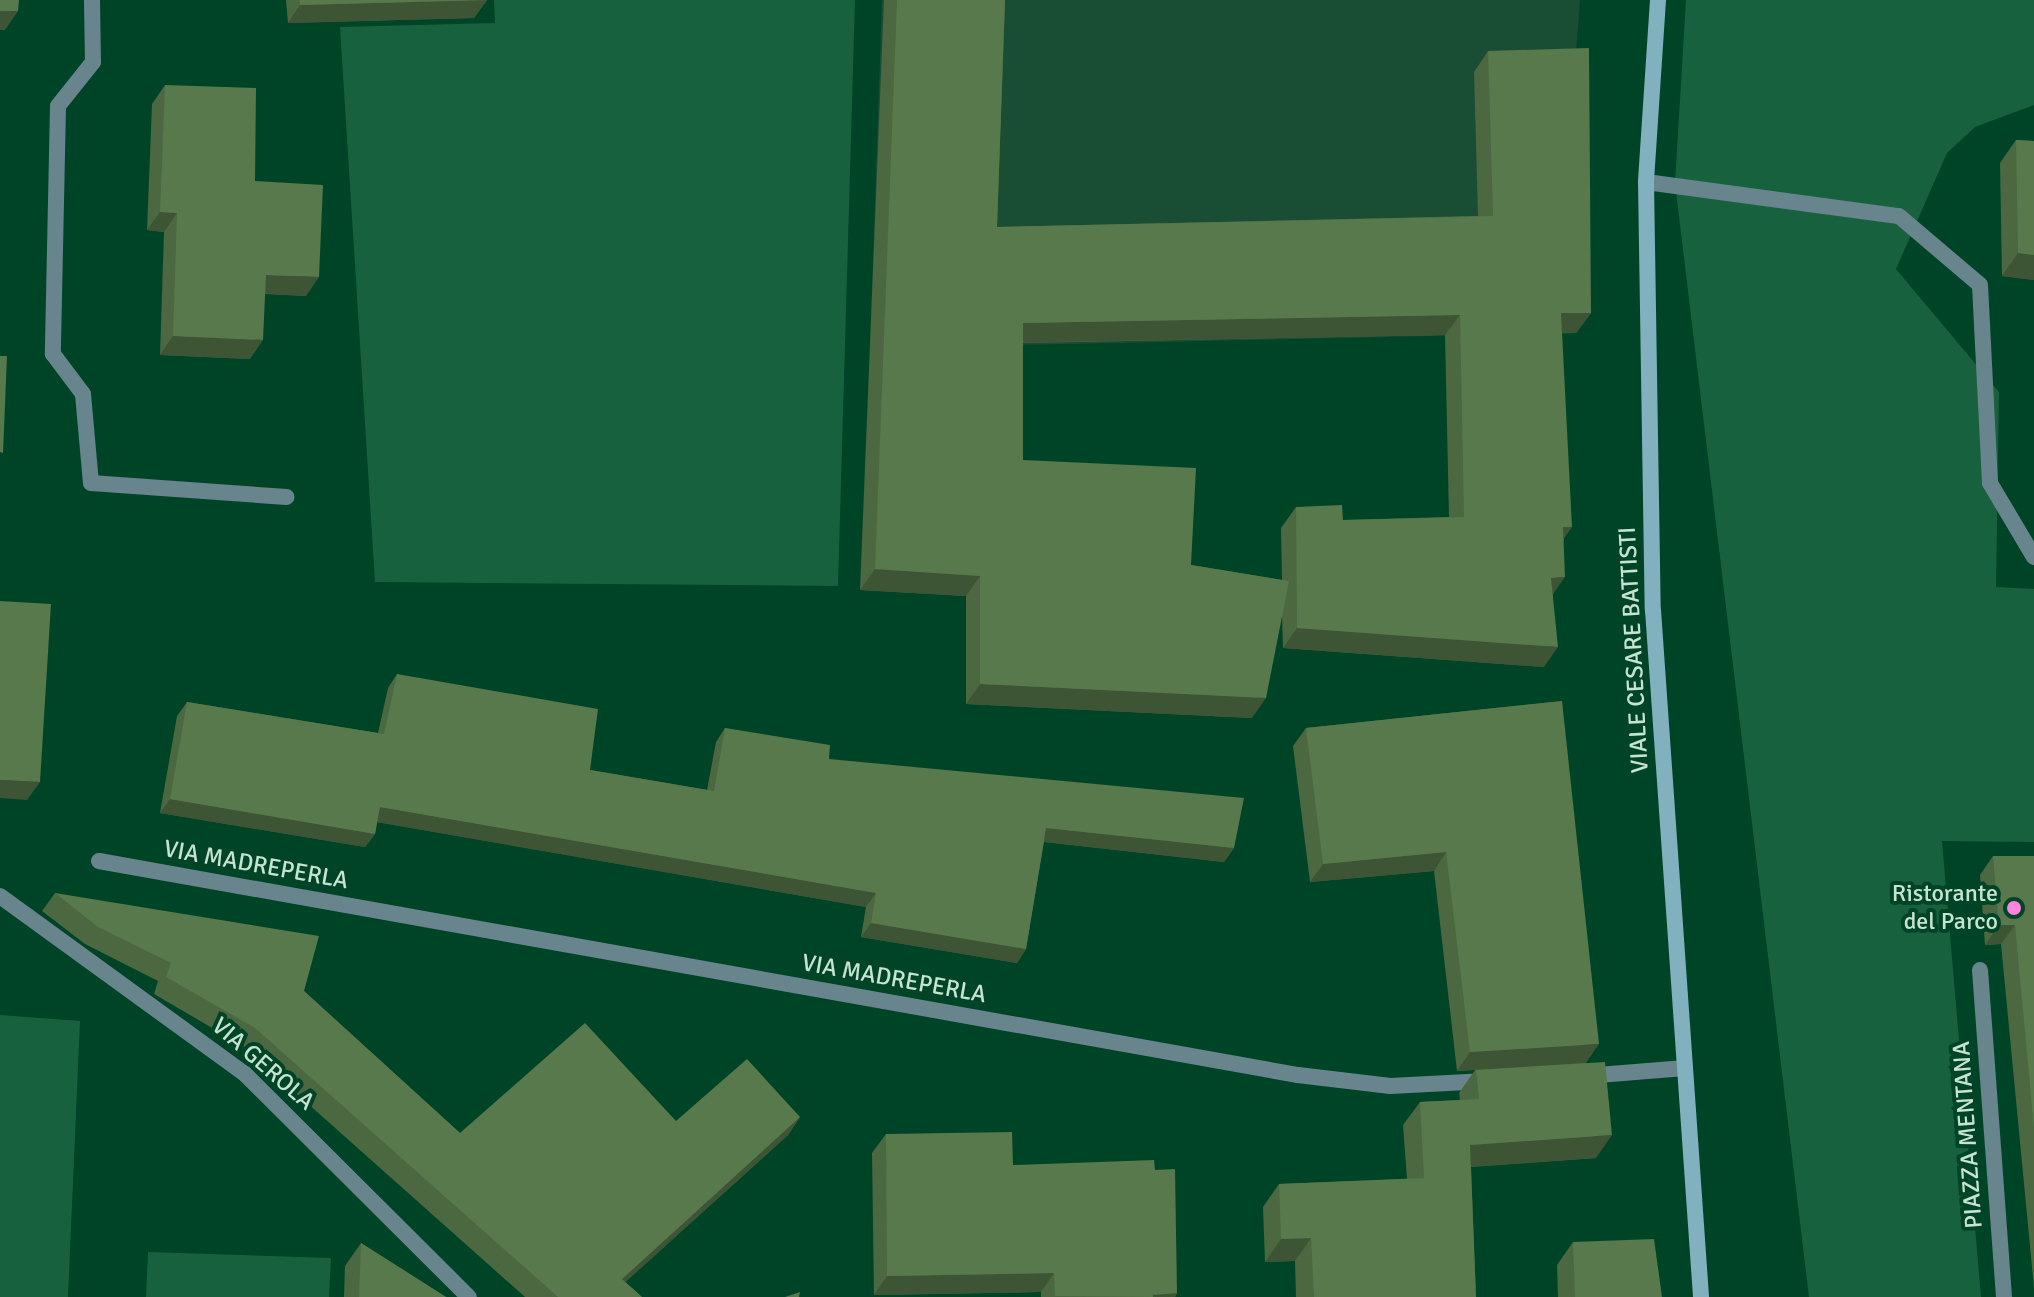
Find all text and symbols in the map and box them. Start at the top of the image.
street label: VIALE CESARE BATTISTI [1613,526,1655,774]
street label: VIA MADREPERLA [161,835,351,895]
place label: Ristorante del Parco [1892,880,1998,936]
marker: Ristorante del Parco [2005,899,2023,917]
street label: VIA MADREPERLA [799,949,989,1009]
street label: VIA GEROLA [206,1012,320,1116]
street label: PIAZZA MENTANA [1947,1040,1989,1230]

